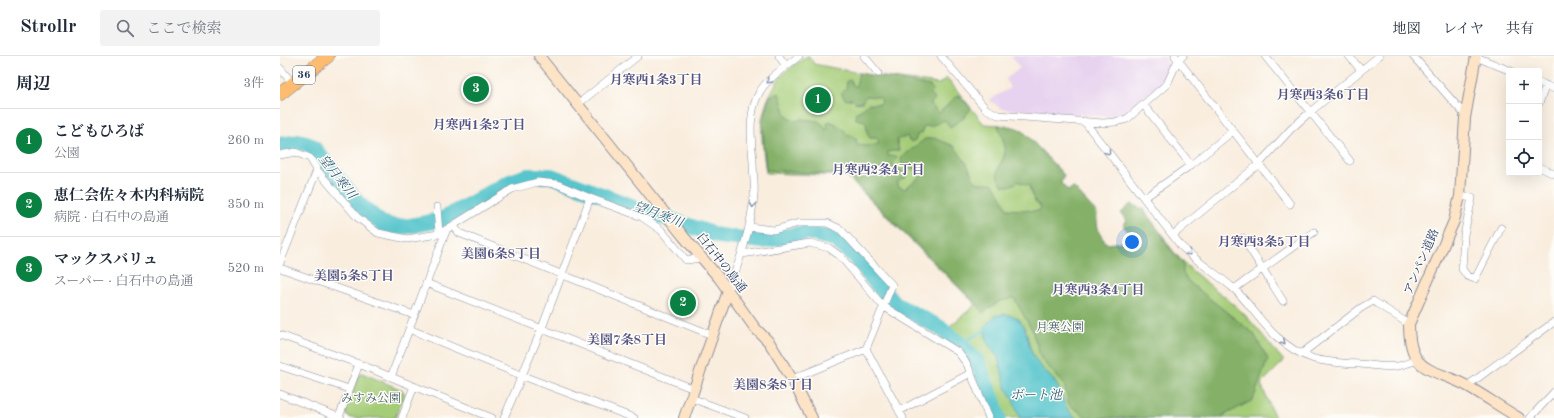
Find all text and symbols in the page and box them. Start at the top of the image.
search box [100,10,380,46]
icon: search [114,17,136,39]
text: Strollr [20,18,76,37]
text: ここで検索 [146,22,221,37]
text: 地図 [1393,22,1421,36]
text: レイヤ [1443,22,1484,36]
text: 共有 [1506,22,1534,36]
road number: 36 [293,66,315,84]
map controls [1506,68,1542,176]
button: + [1506,68,1542,104]
district label: 月寒西1条3丁目 [609,72,703,87]
pin: 3 [463,74,489,104]
text: 周辺 [16,76,50,93]
one-way arrow [767,76,774,84]
text: 3件 [243,77,264,90]
pin: 1 [805,85,831,115]
district label: 月寒西3条6丁目 [1276,87,1370,102]
button: − [1506,104,1542,140]
district label: 月寒西1条2丁目 [432,117,526,132]
text: こどもひろば [54,125,144,140]
text: 1 [25,134,33,147]
text: 260 m [227,134,264,147]
button: locate [1506,140,1542,176]
text: 公園 [54,147,80,160]
one-way arrow [1103,147,1110,154]
water label: 望月寒川 [316,152,360,203]
district label: 月寒西2条4丁目 [831,162,925,177]
text: 恵仁会佐々木内科病院 [54,189,204,204]
text: 2 [25,198,33,211]
text: 350 m [227,198,264,211]
water label: 望月寒川 [631,199,687,231]
one-way arrow [749,202,758,208]
text: 病院 · 白石中の島通 [54,211,169,224]
street label: アンパン道路 [1401,226,1441,297]
street label: 白石中の島通 [694,230,749,295]
your location [1122,232,1142,252]
district label: 月寒西3条5丁目 [1217,234,1311,249]
district label: 美園6条8丁目 [461,246,541,261]
one-way arrow [1184,249,1192,256]
text: マックスバリュ [54,253,158,268]
text: 3 [25,262,33,275]
text: 520 m [227,262,264,275]
district label: 美園5条8丁目 [314,268,394,283]
text: スーパー · 白石中の島通 [54,275,194,288]
district label: 月寒西3条4丁目 [1051,282,1145,297]
pin: 2 [670,288,696,318]
park label: 月寒公園 [1036,320,1084,334]
district label: 美園7条8丁目 [587,332,667,347]
one-way arrow [1278,338,1286,345]
district label: 美園8条8丁目 [733,377,813,392]
water label: ボート池 [1010,388,1064,402]
park label: みすみ公園 [341,392,401,405]

